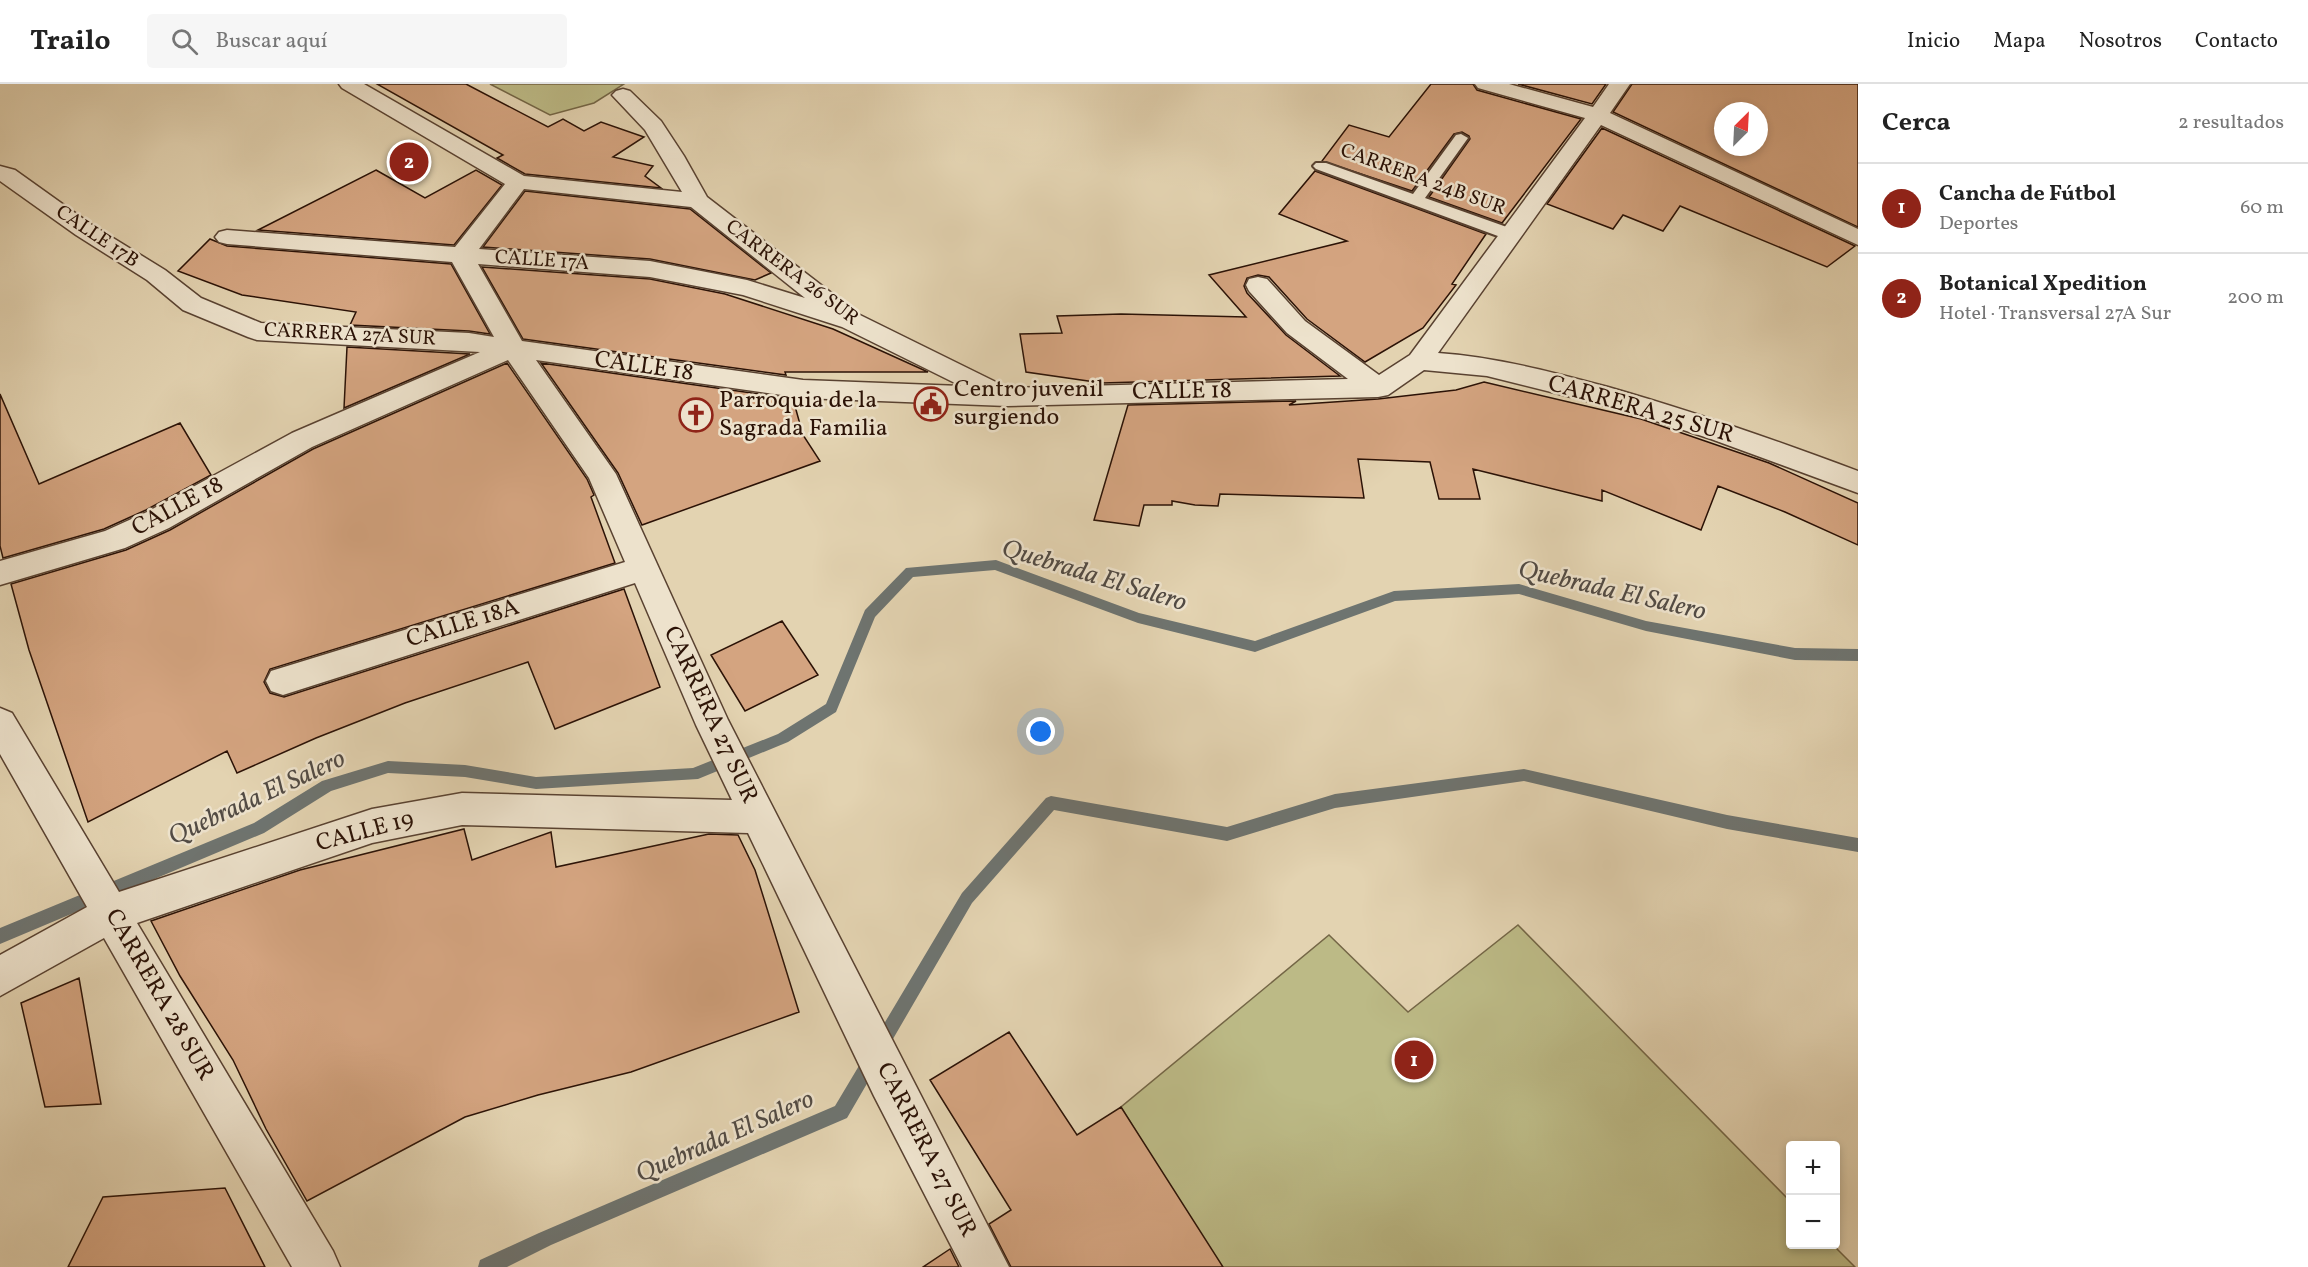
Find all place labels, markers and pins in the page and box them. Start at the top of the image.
pin: 2 [390,140,428,184]
place label: Centro juvenil surgiendo [954,373,1104,435]
place label: Parroquia de la Sagrada Familia [719,384,888,446]
public building icon: Centro juvenil surgiendo [913,386,949,422]
church icon: Parroquia de la Sagrada Familia [678,397,714,433]
pin: 1 [1394,1038,1434,1082]

